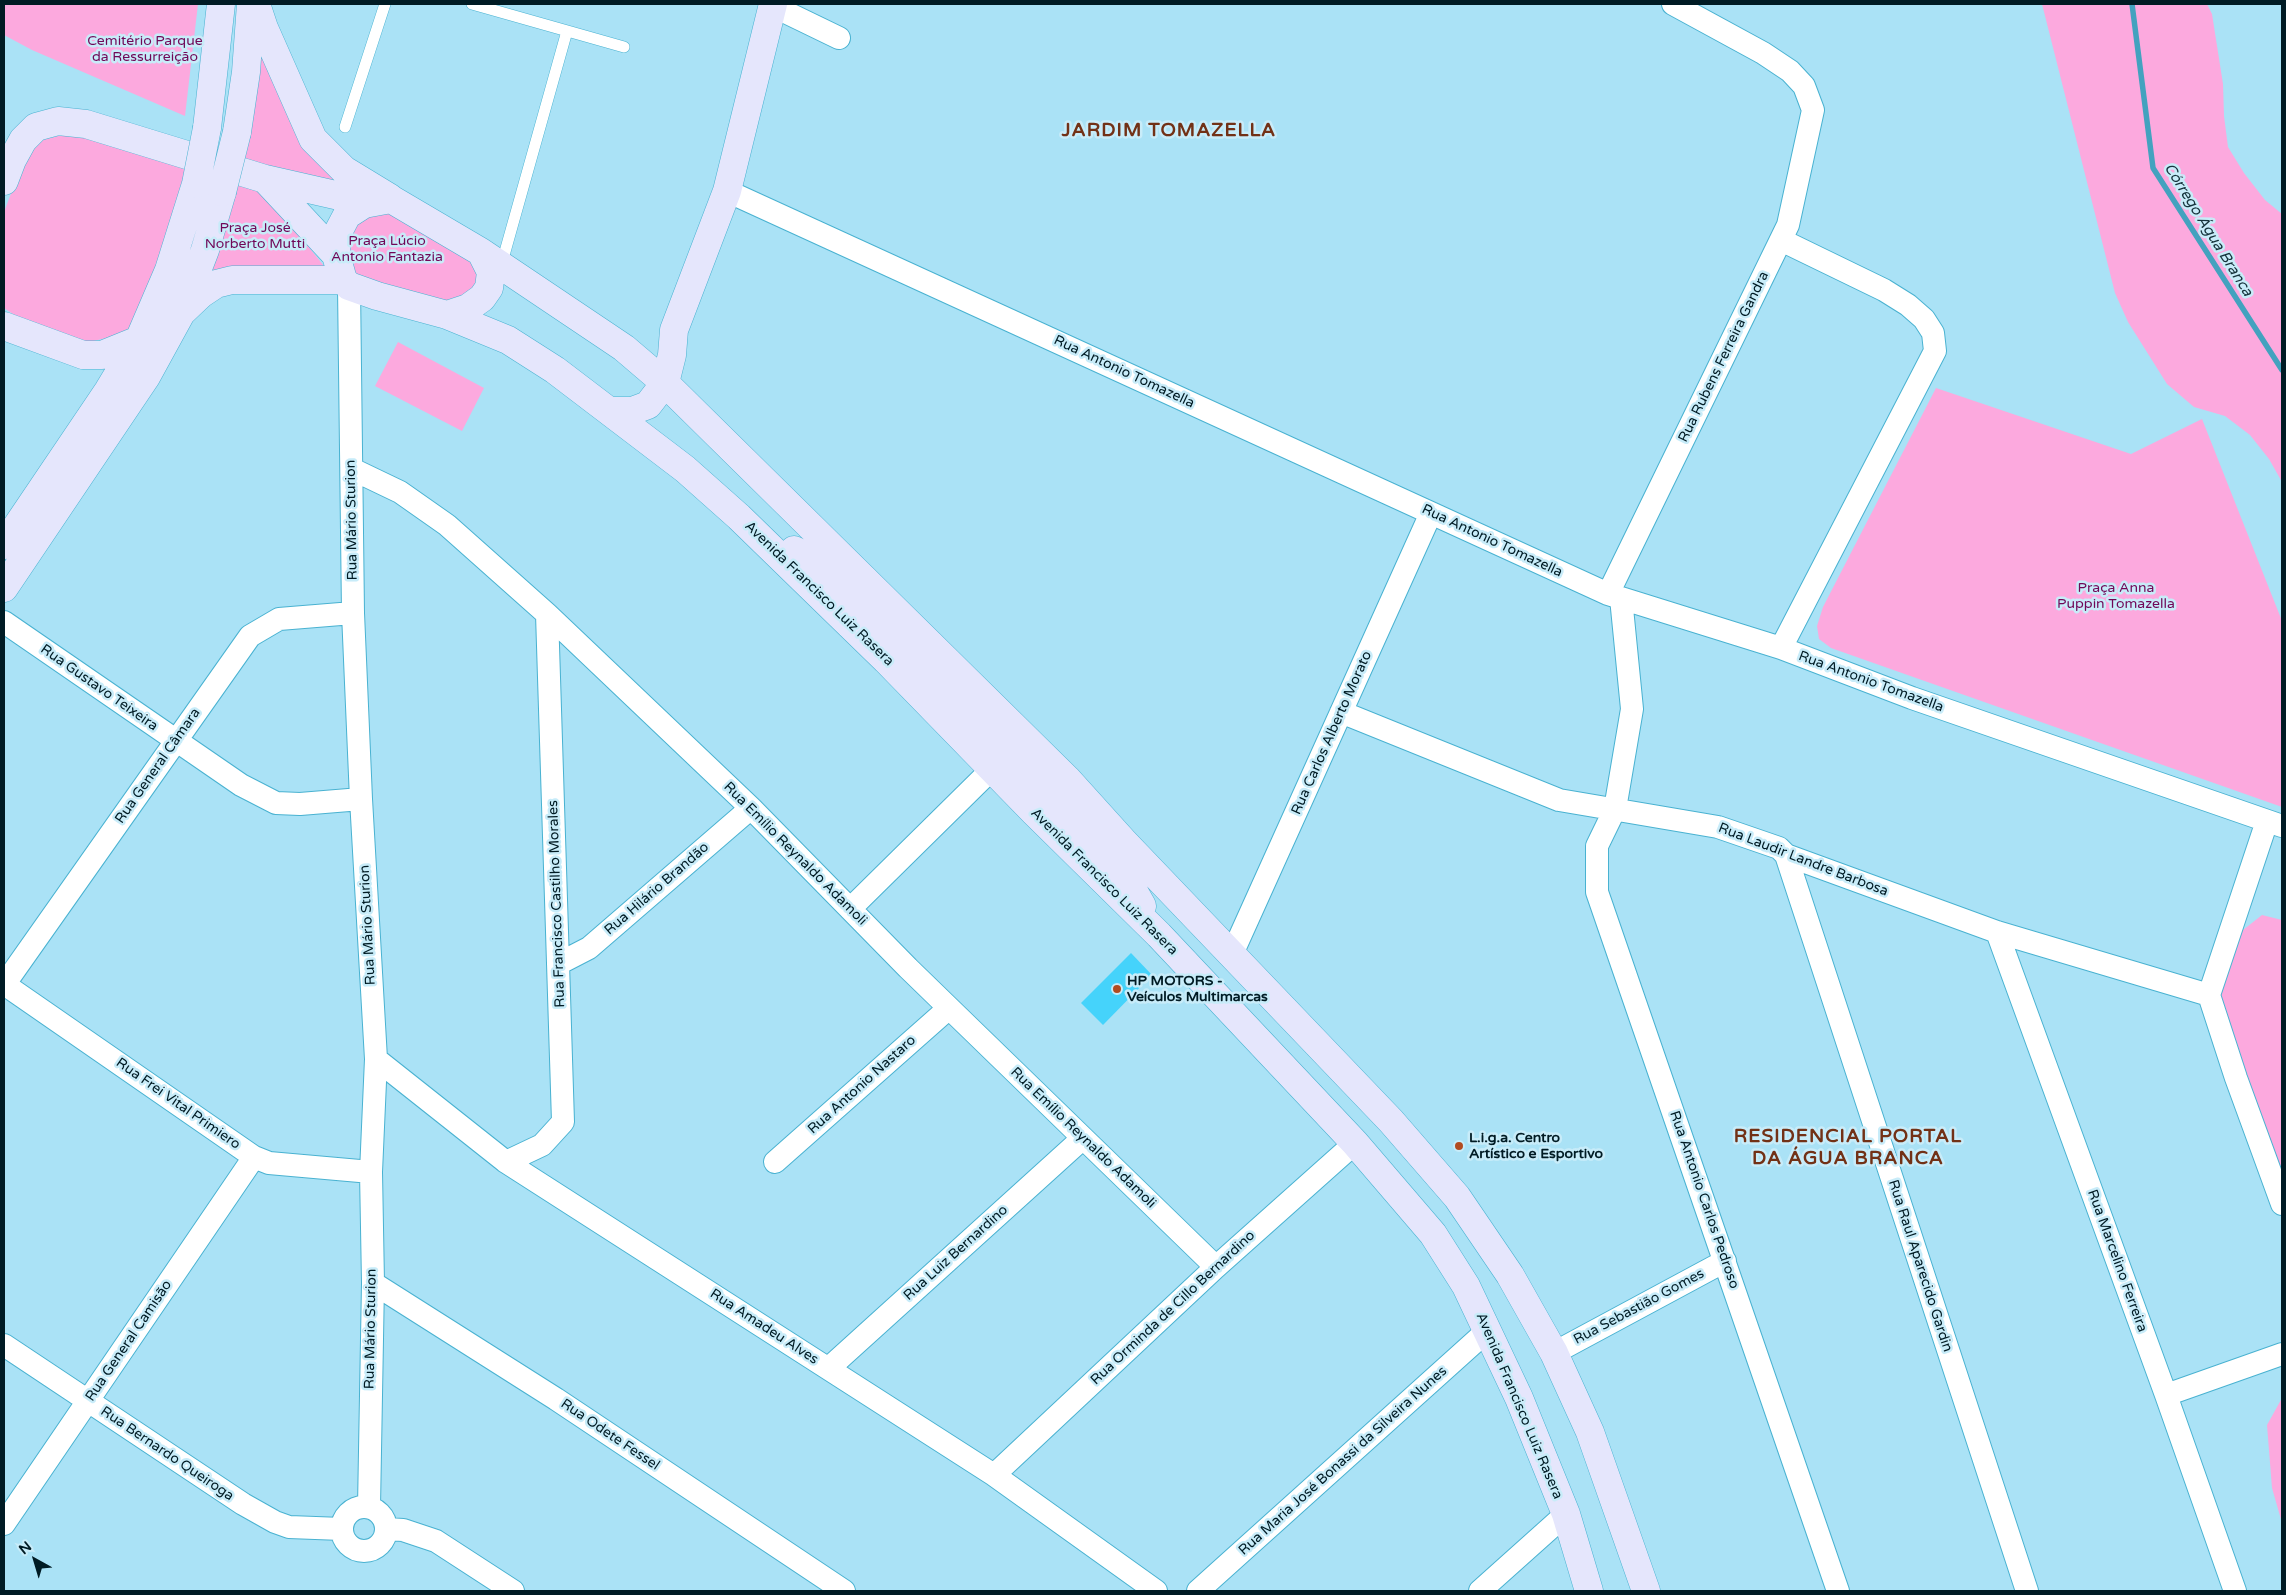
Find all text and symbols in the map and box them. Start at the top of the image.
park label: Cemitério Parque da Ressurreição [87,33,203,65]
district label: JARDIM TOMAZELLA [1060,120,1278,142]
water label: Córrego Água Branca [2160,160,2256,300]
park label: Praça José Norberto Mutti [205,220,305,252]
park label: Praça Lúcio Antonio Fantazia [331,233,443,266]
street label: Rua Rubens Ferreira Gandra [1675,269,1773,445]
street label: Rua Antonio Tomazella [1051,332,1197,412]
street label: Rua Mário Sturion [343,460,361,580]
street label: Rua Antonio Tomazella [1419,501,1565,581]
street label: Avenida Francisco Luiz Rasera [741,518,897,670]
park label: Praça Anna Puppin Tomazella [2057,580,2175,612]
street label: Rua Gustavo Teixeira [37,641,161,735]
street label: Rua Antonio Tomazella [1796,648,1946,716]
street label: Rua Carlos Alberto Morato [1288,649,1376,817]
street label: Rua General Câmara [112,705,204,827]
street label: Rua Emílio Reynaldo Adamoli [720,779,870,929]
street label: Rua Francisco Castilho Morales [545,800,569,1008]
street label: Avenida Francisco Luiz Rasera [1027,805,1181,959]
street label: Rua Laudir Landre Barbosa [1716,820,1890,900]
street label: Rua Hilário Brandão [601,839,713,939]
street label: Rua Mário Sturion [356,864,380,986]
place label: HP MOTORS - Veículos Multimarcas [1127,973,1268,1006]
marker: HP MOTORS - Veículos Multimarcas [1111,983,1123,995]
street label: Rua Antonio Nastaro [805,1032,919,1138]
street label: Rua Frei Vital Primiero [113,1055,243,1153]
street label: Rua Emílio Reynaldo Adamoli [1007,1064,1159,1212]
street label: Rua Antonio Carlos Pedroso [1666,1109,1742,1291]
district label: RESIDENCIAL PORTAL DA ÁGUA BRANCA [1732,1126,1964,1170]
place label: L.i.g.a. Centro Artístico e Esportivo [1469,1130,1603,1162]
marker: L.i.g.a. Centro Artístico e Esportivo [1453,1140,1465,1152]
street label: Rua Raul Aparecido Gardin [1884,1178,1956,1354]
street label: Rua Marcelino Ferreira [2083,1187,2151,1335]
street label: Rua Luiz Bernardino [900,1202,1012,1304]
street label: Rua Orminda de Cillo Bernardino [1087,1227,1259,1389]
street label: Rua Sebastião Gomes [1571,1265,1707,1349]
street label: Rua Mário Sturion [362,1269,380,1389]
street label: Rua General Camisão [82,1277,176,1405]
street label: Rua Amadeu Alves [707,1286,821,1368]
street label: Avenida Francisco Luiz Rasera [1472,1310,1566,1502]
street label: Rua Maria José Bonassi da Silveira Nunes [1235,1363,1451,1559]
street label: Rua Odete Fessel [557,1396,663,1474]
street label: Rua Bernardo Queiroga [97,1403,237,1505]
north arrow [10,1535,60,1585]
text: N [16,1538,35,1558]

